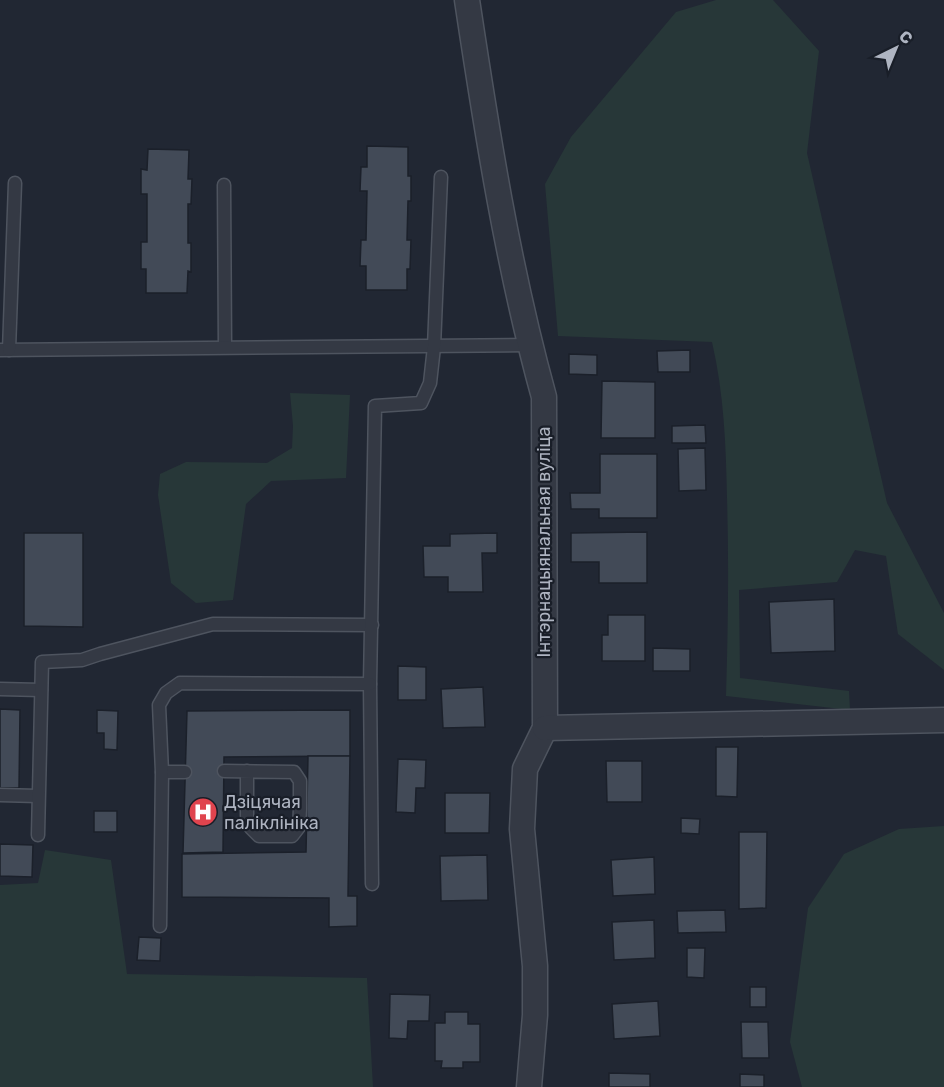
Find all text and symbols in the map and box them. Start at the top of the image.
north arrow [866,18,926,78]
text: С [895,27,916,48]
street label: Інтэрнацыянальная вуліца [533,426,555,658]
place label: Дзіцячая паліклініка [224,791,319,834]
hospital icon: Дзіцячая паліклініка [187,796,219,828]

